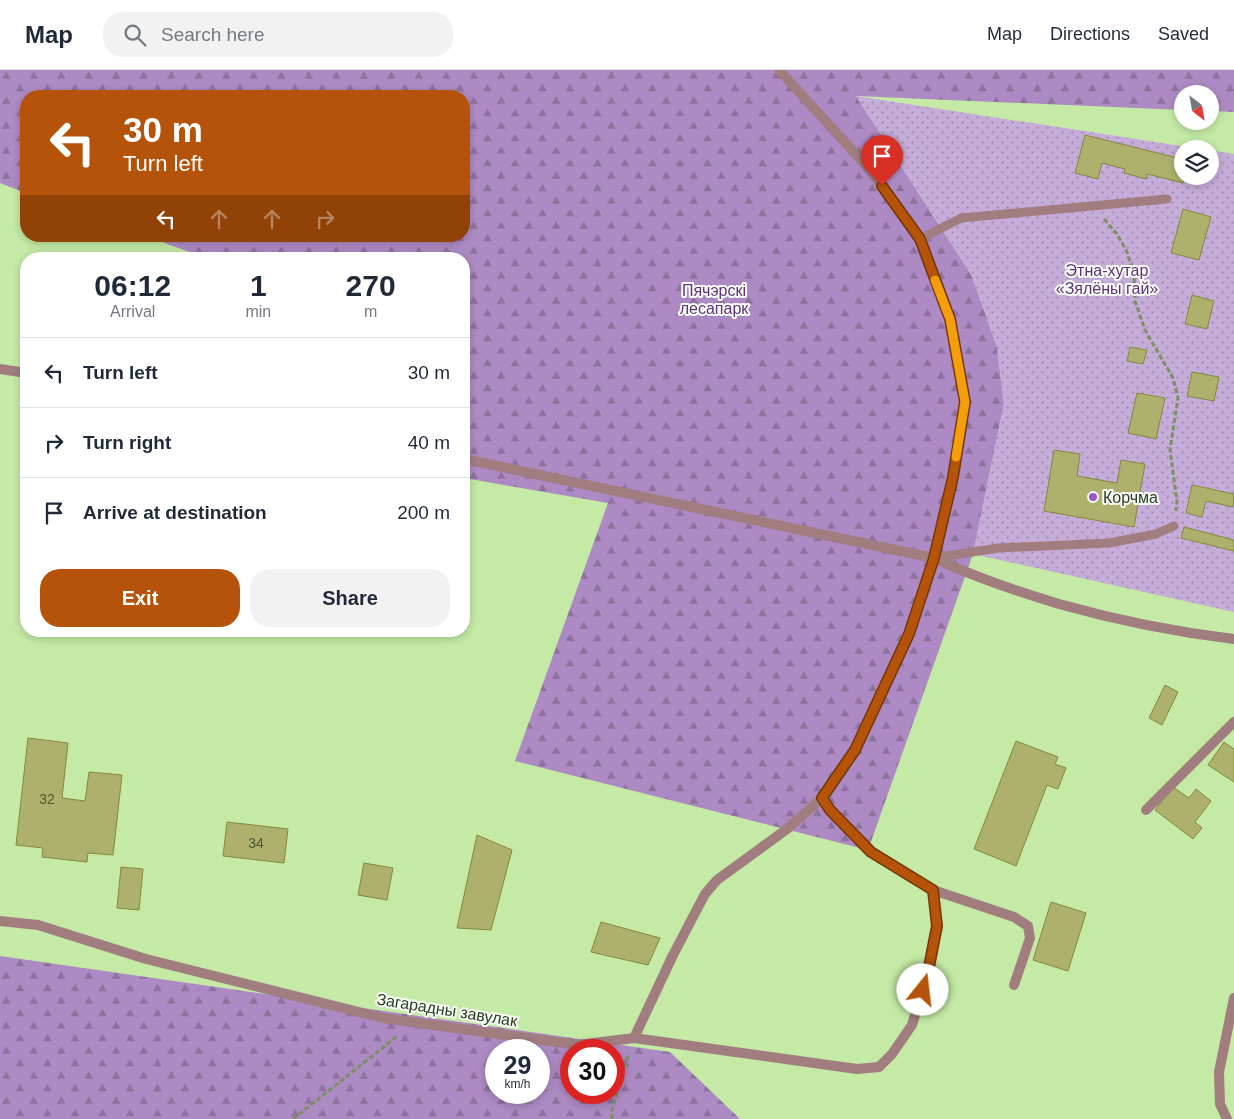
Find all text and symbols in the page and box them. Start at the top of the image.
search box [103,12,453,57]
text: Map [25,21,73,48]
icon: search [121,21,149,49]
text: Search here [161,24,265,45]
text: Map [987,24,1022,44]
text: Directions [1050,24,1130,44]
text: Saved [1158,24,1209,44]
north arrow [1174,85,1219,130]
map controls [1174,85,1219,185]
icon: left [40,110,105,175]
text: 30 m [123,110,203,149]
pin [861,135,903,186]
button: layers [1174,140,1219,185]
icon: arrive [868,142,896,170]
text: Turn left [123,151,203,176]
icon: left [152,205,180,233]
icon: ahead [205,205,233,233]
icon: ahead [258,205,286,233]
icon: right [311,205,339,233]
park label: Этна-хутар «Зялёны гай» [1056,262,1158,297]
text: 06:12 [94,269,171,302]
text: 1 [250,269,267,302]
text: 270 [346,269,396,302]
park label: Пячэрскі лесапарк [680,282,749,317]
text: Arrival [110,303,155,320]
text: min [245,303,271,320]
text: m [364,303,377,320]
icon: left [40,359,68,387]
text: Turn left [83,362,158,383]
text: 30 m [408,362,450,383]
icon: right [40,429,68,457]
text: Turn right [83,432,171,453]
text: 40 m [408,432,450,453]
place label: Корчма [1103,489,1158,506]
marker: Корчма [1087,491,1099,503]
icon: arrive [40,499,68,527]
text: Arrive at destination [83,502,267,523]
text: 200 m [397,502,450,523]
button: Exit [40,569,240,627]
button: Share [250,569,450,627]
house number: 32 [39,791,55,807]
house number: 34 [248,835,264,851]
position arrow [896,963,948,1015]
street label: Загарадны завулак [375,990,520,1030]
speed limit sign: 30 [560,1039,625,1104]
text: 29 [504,1051,531,1079]
text: km/h [504,1077,531,1091]

